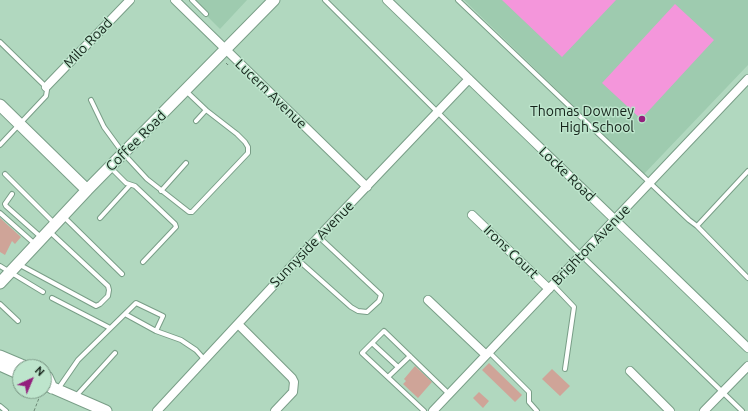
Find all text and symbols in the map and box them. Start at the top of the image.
street label: Milo Road [60,15,116,71]
street label: Lucern Avenue [232,56,310,132]
place label: Thomas Downey High School [530,103,634,136]
street label: Coffee Road [102,107,170,175]
marker: Thomas Downey High School [637,114,647,124]
street label: Locke Road [535,143,599,205]
street label: Sunnyside Avenue [266,197,358,291]
street label: Brighton Avenue [548,201,634,289]
street label: Irons Court [480,222,542,282]
north arrow [12,359,52,399]
text: N [33,364,47,378]

